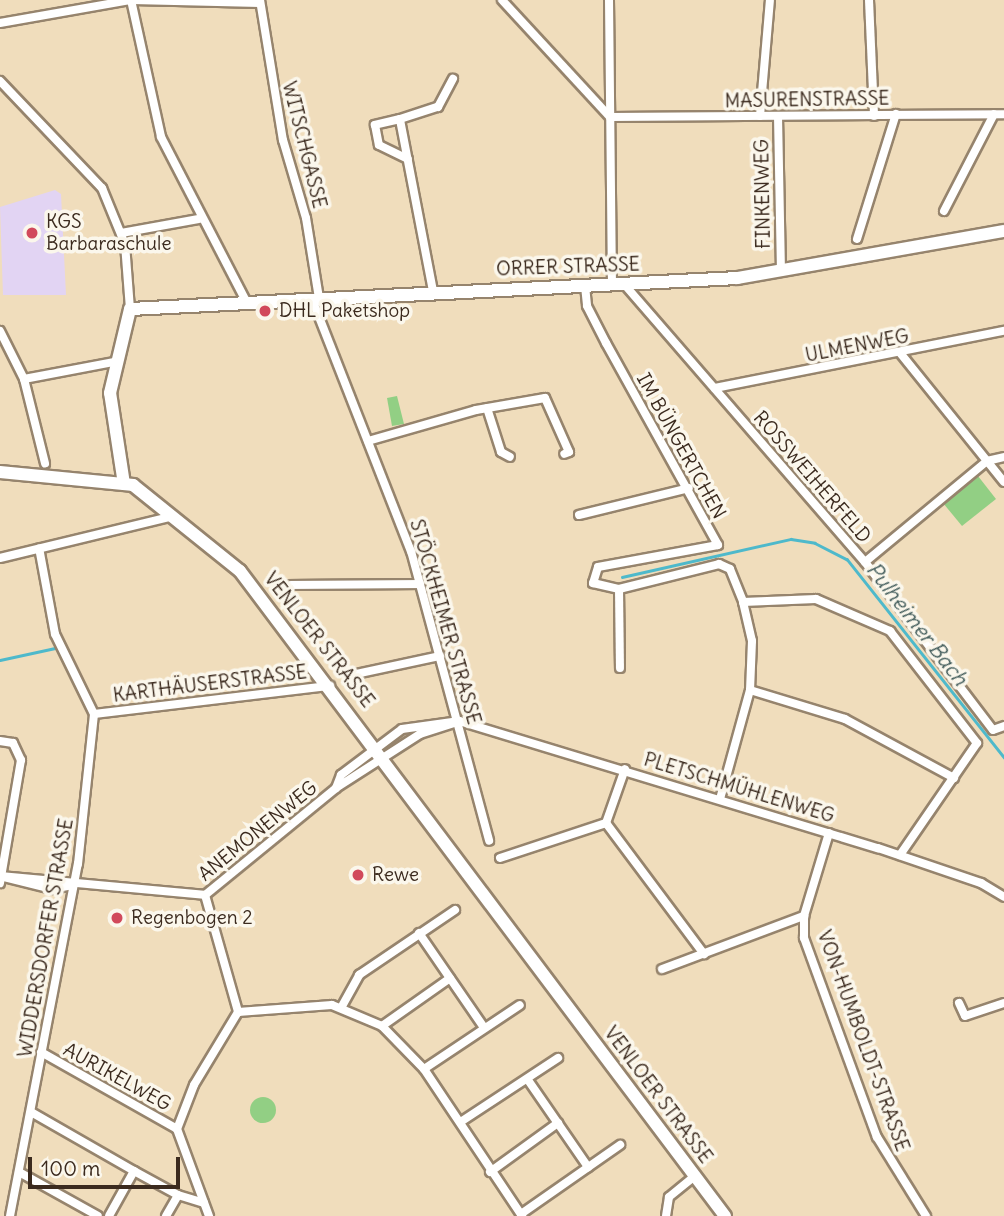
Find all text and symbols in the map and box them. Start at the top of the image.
street label: WITSCHGASSE [277,79,331,211]
street label: MASURENSTRASSE [724,87,890,113]
street label: FINKENWEG [751,139,775,249]
place label: KGS Barbaraschule [46,211,172,255]
marker: KGS Barbaraschule [24,225,40,241]
street label: ORRER STRASSE [496,253,640,281]
place label: DHL Paketshop [279,300,410,322]
marker: DHL Paketshop [257,303,273,319]
street label: ULMENWEG [803,325,911,367]
street label: IM BÜNGERTCHEN [632,369,730,523]
street label: ROSSWEIHERFELD [749,406,875,548]
street label: STÖCKHEIMER STRASSE [405,517,485,727]
water label: Pulheimer Bach [861,557,973,691]
street label: VENLOER STRASSE [259,568,379,712]
street label: KARTHÄUSERSTRASSE [112,661,308,707]
street label: PLETSCHMÜHLENWEG [641,748,837,828]
street label: ANEMONENWEG [194,776,322,886]
street label: WIDDERSDORFER STRASSE [14,817,78,1059]
place label: Rewe [372,864,419,886]
marker: Rewe [350,867,366,883]
place label: Regenbogen 2 [131,907,253,929]
marker: Regenbogen 2 [109,910,125,926]
street label: VON-HUMBOLDT-STRASSE [812,927,914,1155]
street label: VENLOER STRASSE [599,1022,717,1168]
street label: AURIKELWEG [59,1038,175,1116]
scale bar [32,1142,184,1186]
text: 100 m [41,1155,100,1182]

